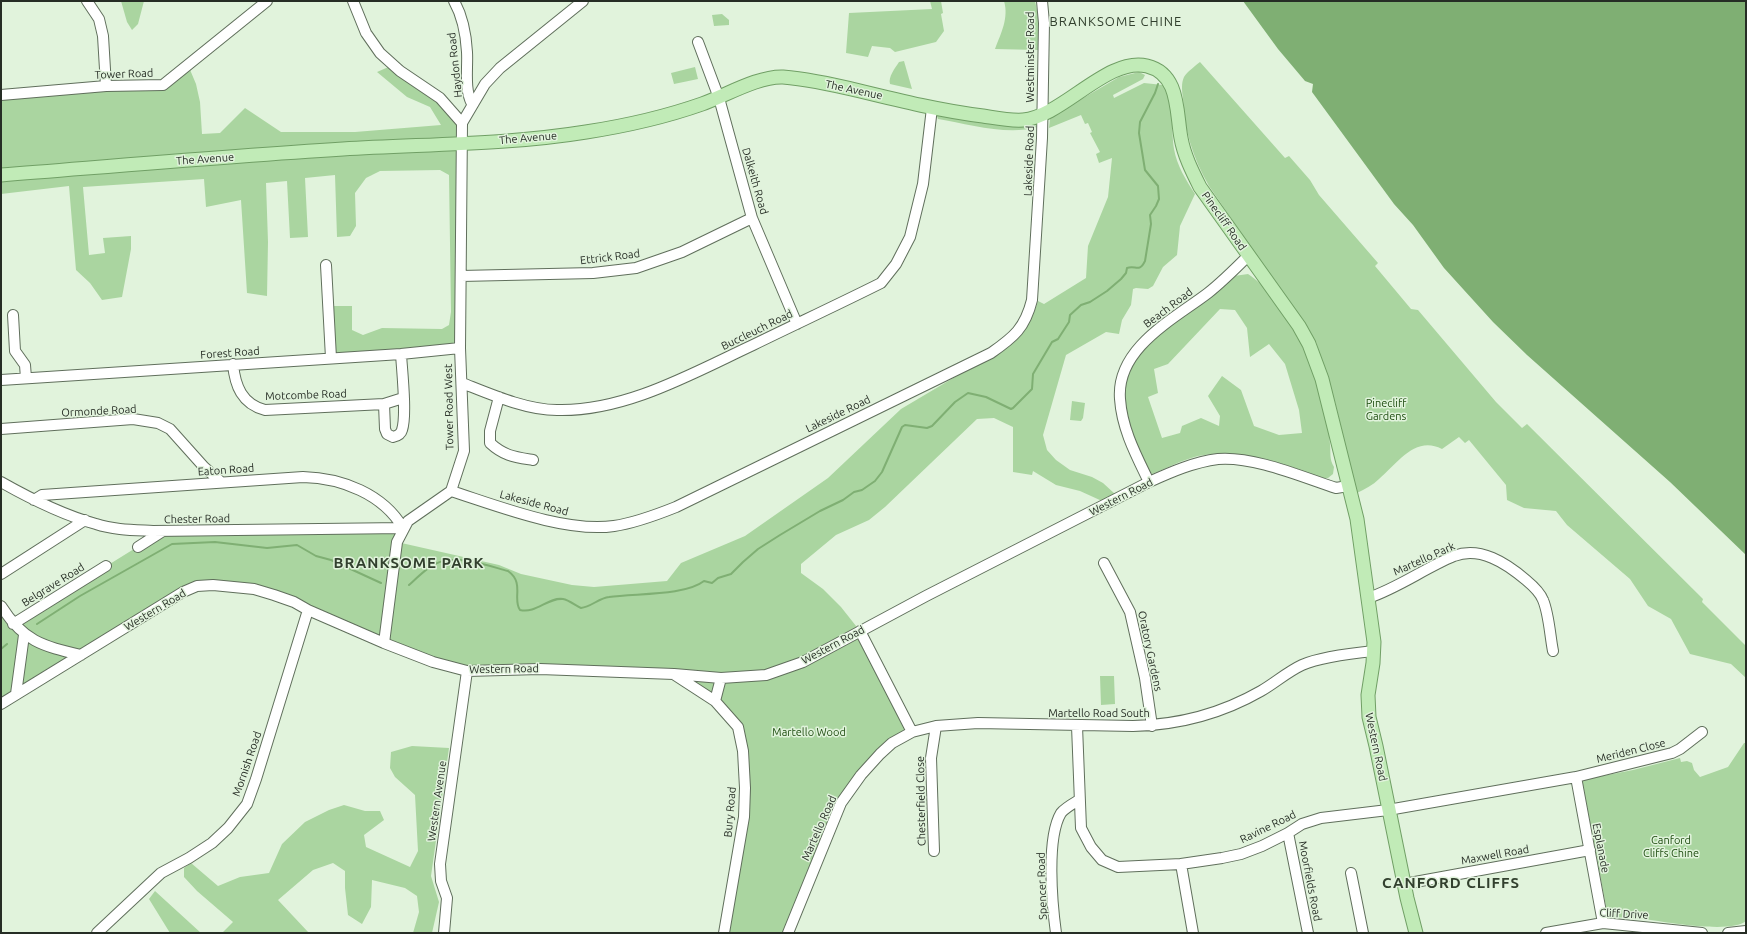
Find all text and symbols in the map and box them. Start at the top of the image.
street label: Westminster Road [1023,12,1037,102]
district label: BRANKSOME CHINE [1050,14,1182,30]
street label: Haydon Road [445,32,465,98]
street label: Tower Road [94,66,154,82]
street label: The Avenue [824,78,884,102]
street label: Lakeside Road [1021,126,1037,196]
street label: The Avenue [499,129,557,147]
street label: Dalkeith Road [739,146,771,216]
street label: The Avenue [176,150,234,168]
street label: Pinecliff Road [1199,189,1249,253]
street label: Ettrick Road [579,247,641,267]
street label: Beach Road [1141,285,1195,331]
street label: Buccleuch Road [719,307,795,353]
street label: Forest Road [200,344,260,362]
street label: Tower Road West [442,364,456,450]
street label: Motcombe Road [265,387,347,403]
street label: Lakeside Road [803,393,873,435]
park label: Pinecliff Gardens [1366,396,1406,422]
street label: Ormonde Road [61,402,137,420]
street label: Eaton Road [197,461,255,479]
street label: Western Road [1087,475,1155,519]
street label: Lakeside Road [498,487,570,519]
street label: Chester Road [164,512,230,526]
street label: Martello Park [1391,539,1457,579]
district label: BRANKSOME PARK [333,554,485,572]
street label: Belgrave Road [19,560,87,610]
street label: Western Road [122,586,188,634]
street label: Oratory Gardens [1135,610,1165,692]
street label: Western Road [799,623,867,667]
street label: Western Road [469,662,539,676]
street label: Martello Road South [1048,706,1150,720]
street label: Western Road [1362,712,1390,782]
park label: Martello Wood [772,725,846,739]
street label: Mornish Road [230,730,264,798]
street label: Meriden Close [1595,736,1667,766]
street label: Chesterfield Close [914,756,928,846]
street label: Western Avenue [425,760,449,842]
street label: Bury Road [721,786,739,838]
street label: Martello Road [799,793,839,863]
street label: Ravine Road [1238,808,1298,846]
street label: Esplanade [1590,822,1612,874]
park label: Canford Cliffs Chine [1643,833,1699,859]
street label: Moorfields Road [1296,840,1324,922]
street label: Maxwell Road [1460,843,1530,867]
street label: Spencer Road [1034,852,1050,920]
district label: CANFORD CLIFFS [1382,874,1520,892]
street label: Cliff Drive [1599,906,1649,922]

